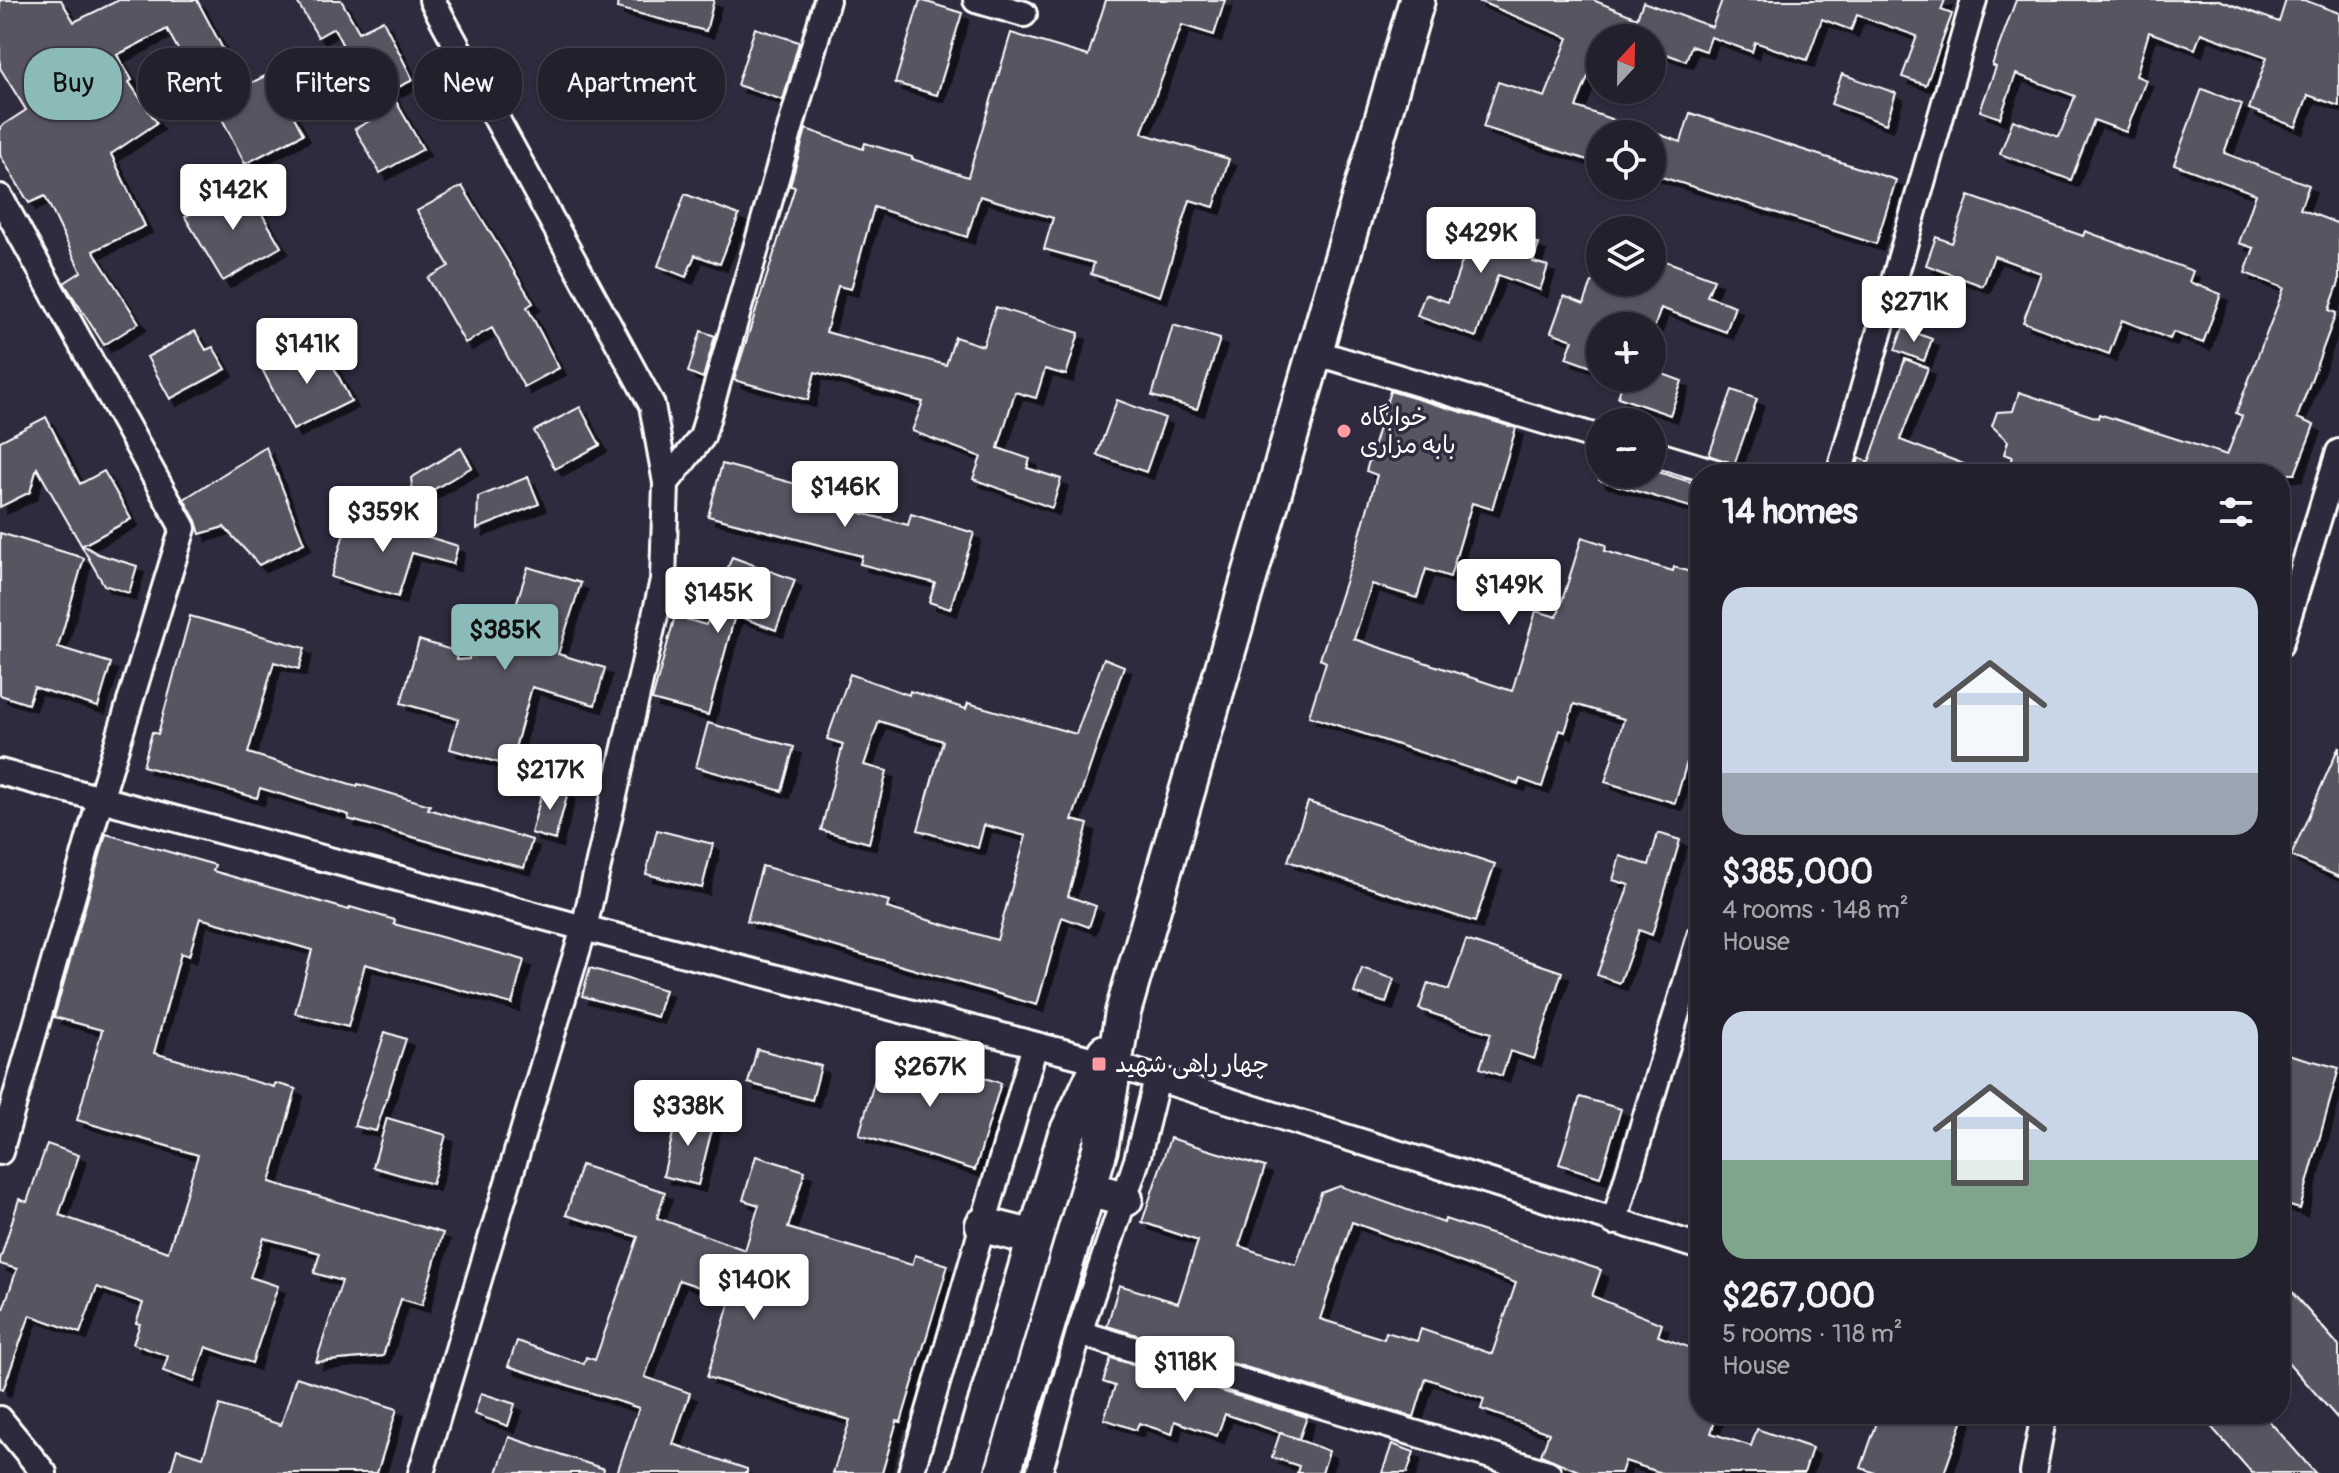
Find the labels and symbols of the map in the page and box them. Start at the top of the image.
north arrow [1586,24,1666,104]
pin: $142K [177,164,289,232]
pin: $429K [1425,207,1537,275]
pin: $271K [1858,276,1970,344]
pin: $141K [251,318,363,386]
place label: خوابگاه بابه مزاری [1360,403,1456,460]
marker: خوابگاه بابه مزاری [1335,422,1353,440]
pin: $146K [789,461,901,529]
pin: $359K [327,486,439,554]
pin: $149K [1453,559,1565,627]
pin: $145K [662,567,774,635]
pin: $385K [449,604,561,672]
pin: $217K [494,744,606,812]
pin: $267K [874,1041,986,1109]
place label: چهار راهی شهید [1115,1050,1269,1079]
marker: چهار راهی شهید [1090,1055,1108,1073]
pin: $338K [632,1080,744,1148]
pin: $140K [698,1254,810,1322]
pin: $118K [1129,1336,1241,1404]

